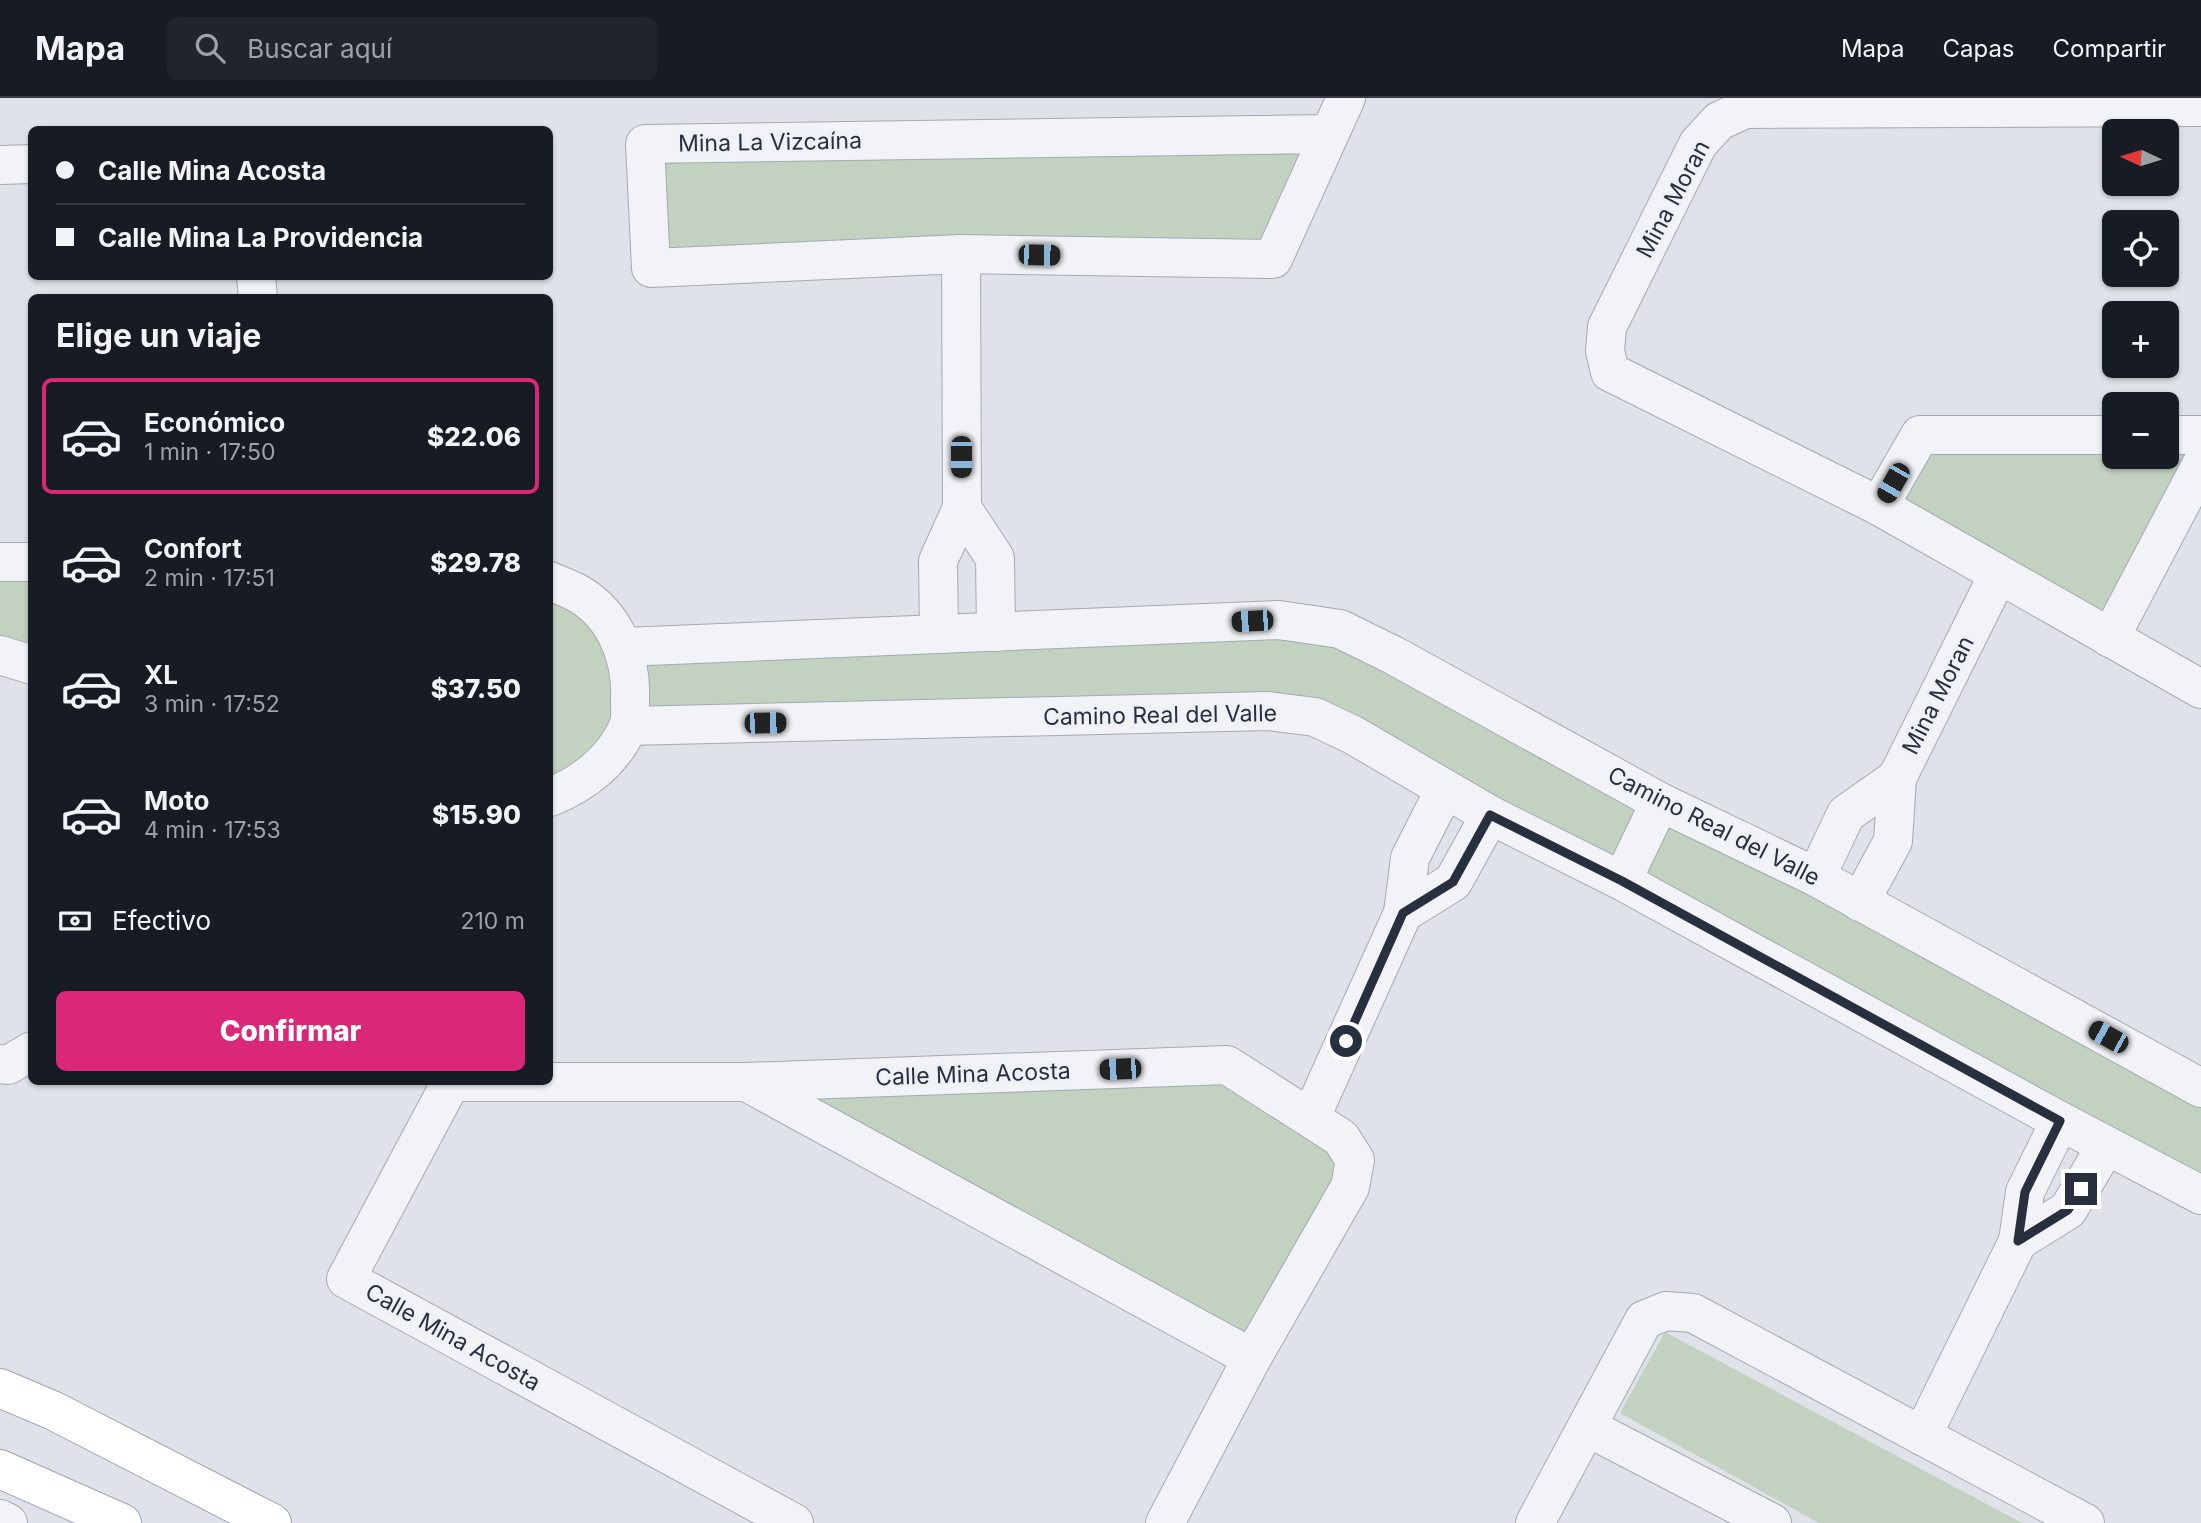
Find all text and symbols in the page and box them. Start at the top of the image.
search box [167,17,657,80]
text: Mapa [35,28,125,68]
icon: search [191,29,229,67]
text: Buscar aquí [247,33,392,64]
text: Mapa [1841,34,1904,63]
text: Capas [1942,34,2015,63]
text: Compartir [2053,34,2166,63]
north arrow [2102,119,2179,196]
map controls [2102,119,2179,469]
street label: Mina La Vizcaína [678,126,862,158]
street label: Mina Moran [1630,135,1716,263]
text: Calle Mina Acosta [98,155,326,186]
button: locate [2102,210,2179,287]
text: Calle Mina La Providencia [98,222,423,253]
car [1018,244,1061,266]
button: + [2102,301,2179,378]
text: Elige un viaje [56,316,261,355]
button: − [2102,392,2179,469]
icon: car [60,405,123,468]
text: Económico [144,407,285,438]
text: $22.06 [427,421,521,452]
car [951,436,972,478]
text: 1 min · 17:50 [144,438,275,466]
car [1874,460,1913,506]
icon: car [60,531,123,594]
text: Confort [144,533,242,564]
text: $29.78 [430,547,521,578]
text: 2 min · 17:51 [144,564,275,592]
car [1231,609,1274,633]
street label: Mina Moran [1896,631,1980,759]
icon: car [60,657,123,720]
text: XL [144,659,178,690]
text: $37.50 [431,673,521,704]
text: 3 min · 17:52 [144,690,280,718]
street label: Camino Real del Valle [1043,699,1277,731]
car [744,712,787,734]
street label: Camino Real del Valle [1603,760,1825,892]
icon: car [60,783,123,846]
text: Moto [144,785,209,816]
text: $15.90 [432,799,521,830]
text: 4 min · 17:53 [144,816,281,844]
icon: cash [56,902,94,940]
text: Efectivo [112,905,211,936]
text: 210 m [460,907,525,935]
button: Confirmar [56,991,525,1071]
car [2085,1018,2132,1056]
route start [1330,1025,1362,1057]
street label: Calle Mina Acosta [875,1057,1071,1091]
car [1099,1058,1142,1080]
route end [2065,1173,2097,1205]
street label: Calle Mina Acosta [361,1277,545,1397]

